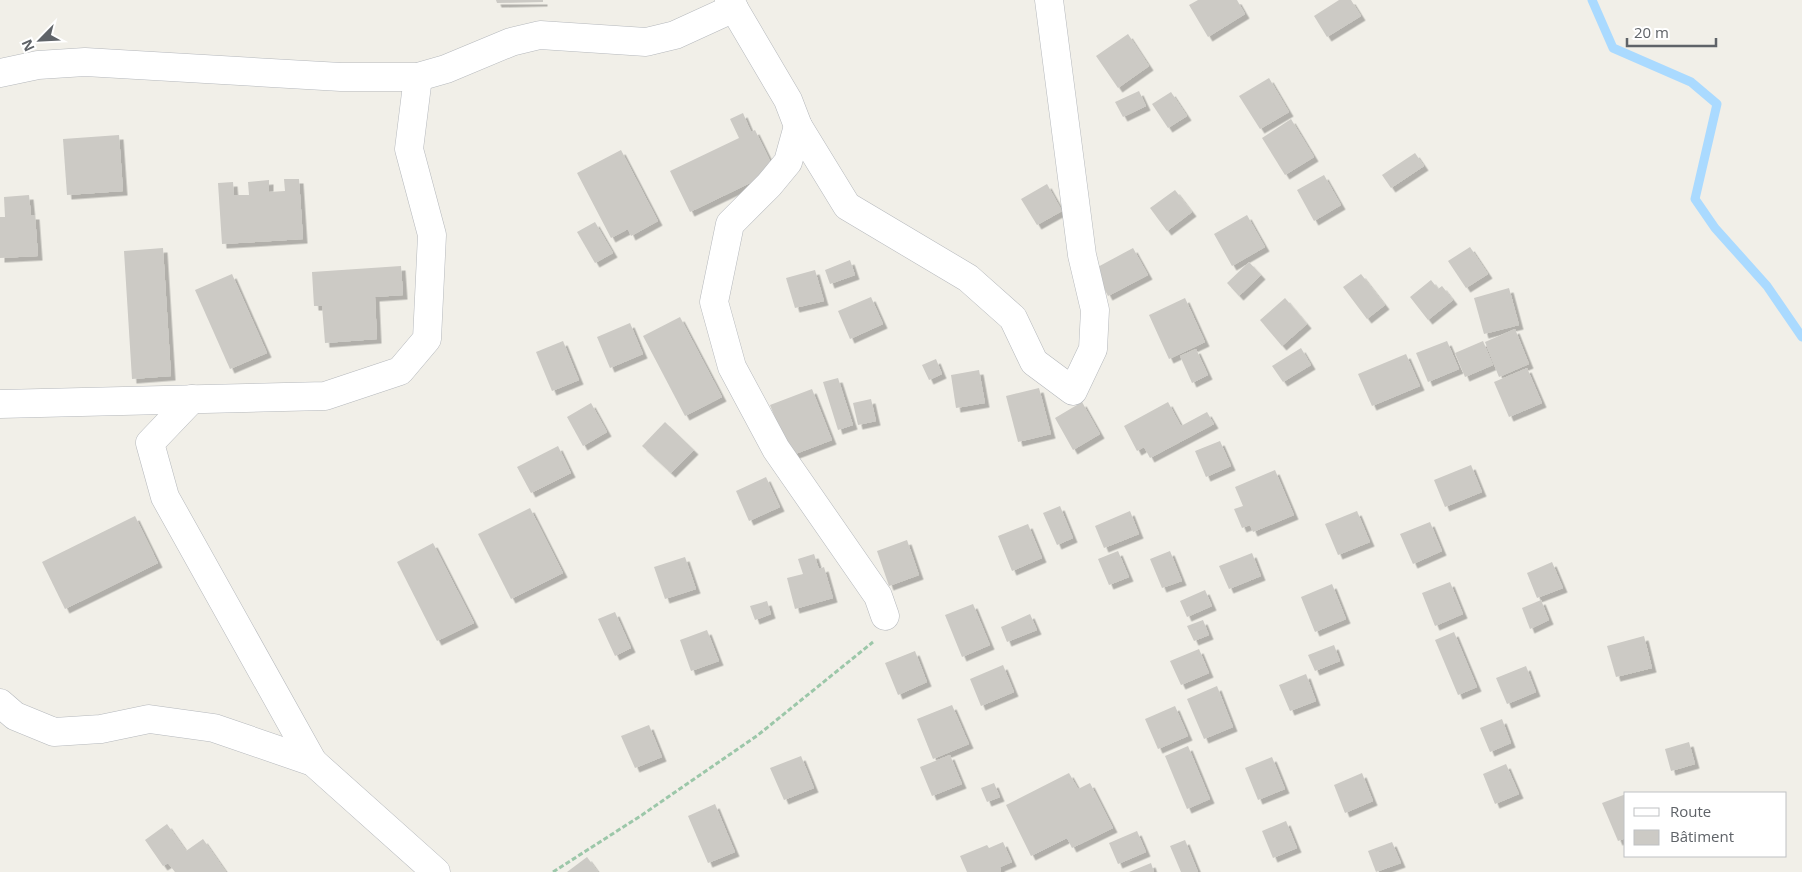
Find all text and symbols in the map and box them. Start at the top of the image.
north arrow [15,15,65,65]
scale bar [1627,15,1716,47]
text: 20 m [1634,22,1669,42]
text: N [17,36,39,55]
legend [1624,792,1787,857]
text: Route [1670,801,1711,821]
text: Bâtiment [1670,826,1734,846]

